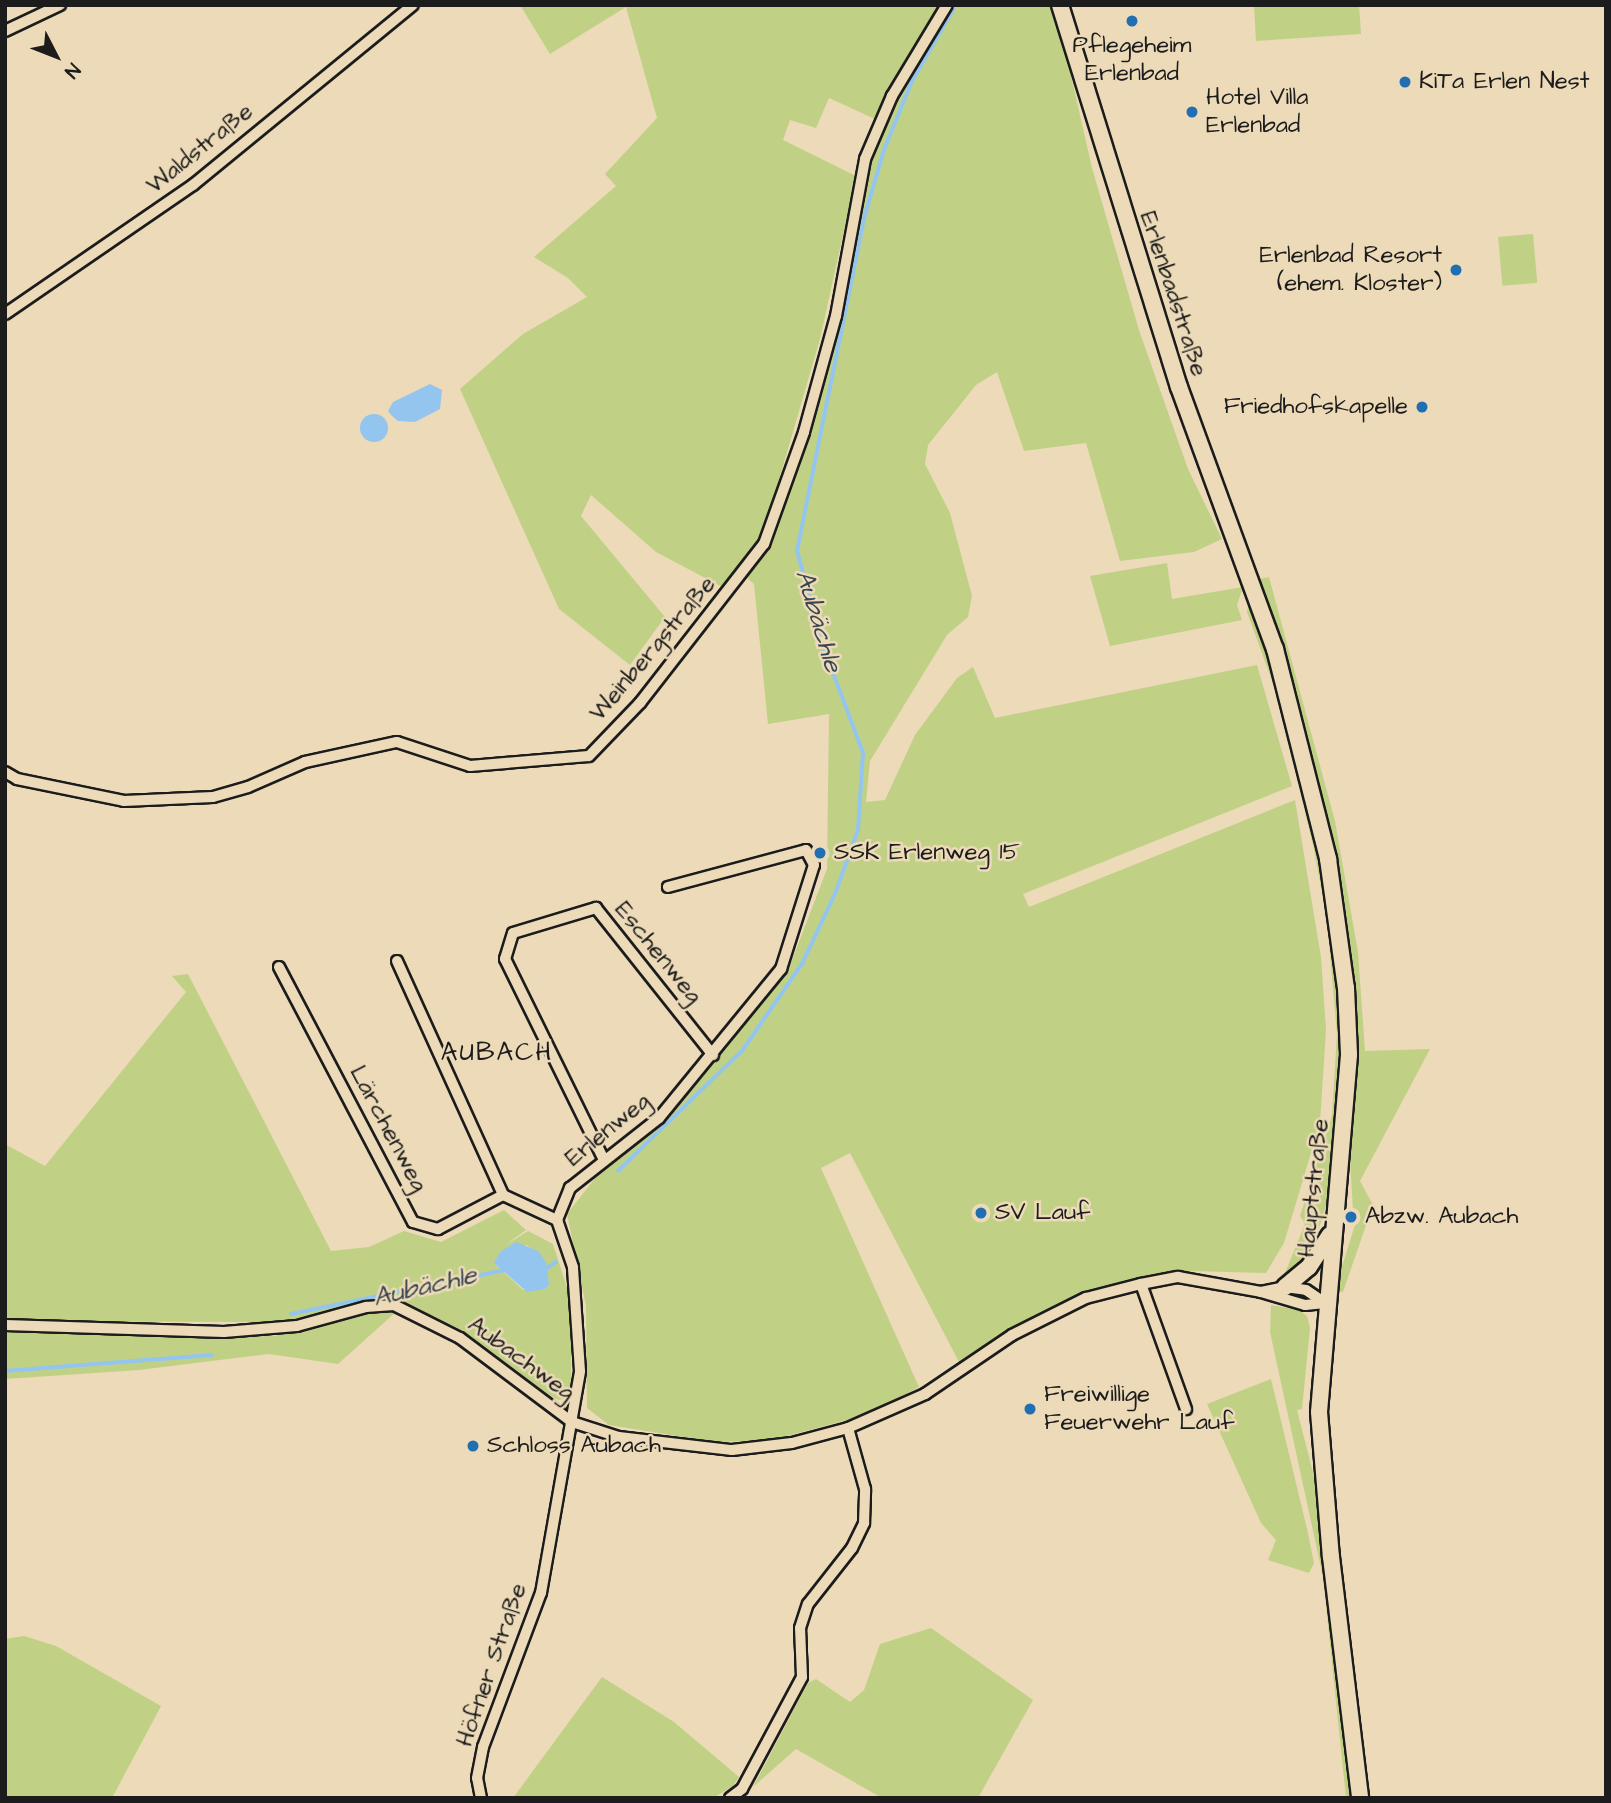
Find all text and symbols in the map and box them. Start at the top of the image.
marker: Pflegeheim Erlenbad [1124,13,1140,29]
north arrow [21,21,91,91]
place label: Pflegeheim Erlenbad [1073,32,1191,88]
text: N [58,57,86,84]
place label: KiTa Erlen Nest [1419,68,1590,96]
marker: KiTa Erlen Nest [1397,74,1413,90]
place label: Hotel Villa Erlenbad [1206,84,1309,140]
street label: Waldstraße [141,97,259,201]
marker: Hotel Villa Erlenbad [1184,104,1200,120]
street label: Erlenbadstraße [1133,208,1213,380]
place label: Erlenbad Resort (ehem. Kloster) [1260,242,1442,298]
marker: Erlenbad Resort (ehem. Kloster) [1448,262,1464,278]
place label: Friedhofskapelle [1224,393,1408,421]
marker: Friedhofskapelle [1414,399,1430,415]
water label: Aubächle [788,566,848,676]
street label: Weinbergstraße [584,571,722,727]
place label: SSK Erlenweg 15 [834,839,1020,867]
marker: SSK Erlenweg 15 [812,845,828,861]
street label: Eschenweg [608,896,708,1010]
district label: AUBACH [441,1037,553,1069]
street label: Lärchenweg [343,1061,433,1197]
street label: Erlenweg [560,1087,656,1173]
street label: Hauptstraße [1292,1117,1336,1259]
place label: SV Lauf [995,1199,1090,1227]
place label: Abzw. Aubach [1365,1203,1518,1231]
marker: SV Lauf [973,1205,989,1221]
marker: Abzw. Aubach [1343,1209,1359,1225]
water label: Aubächle [370,1260,480,1314]
street label: Aubachweg [462,1311,580,1407]
place label: Freiwillige Feuerwehr Lauf [1044,1381,1234,1437]
marker: Freiwillige Feuerwehr Lauf [1022,1401,1038,1417]
place label: Schloss Aubach [487,1432,661,1460]
marker: Schloss Aubach [465,1438,481,1454]
street label: Höfner Straße [451,1580,533,1750]

